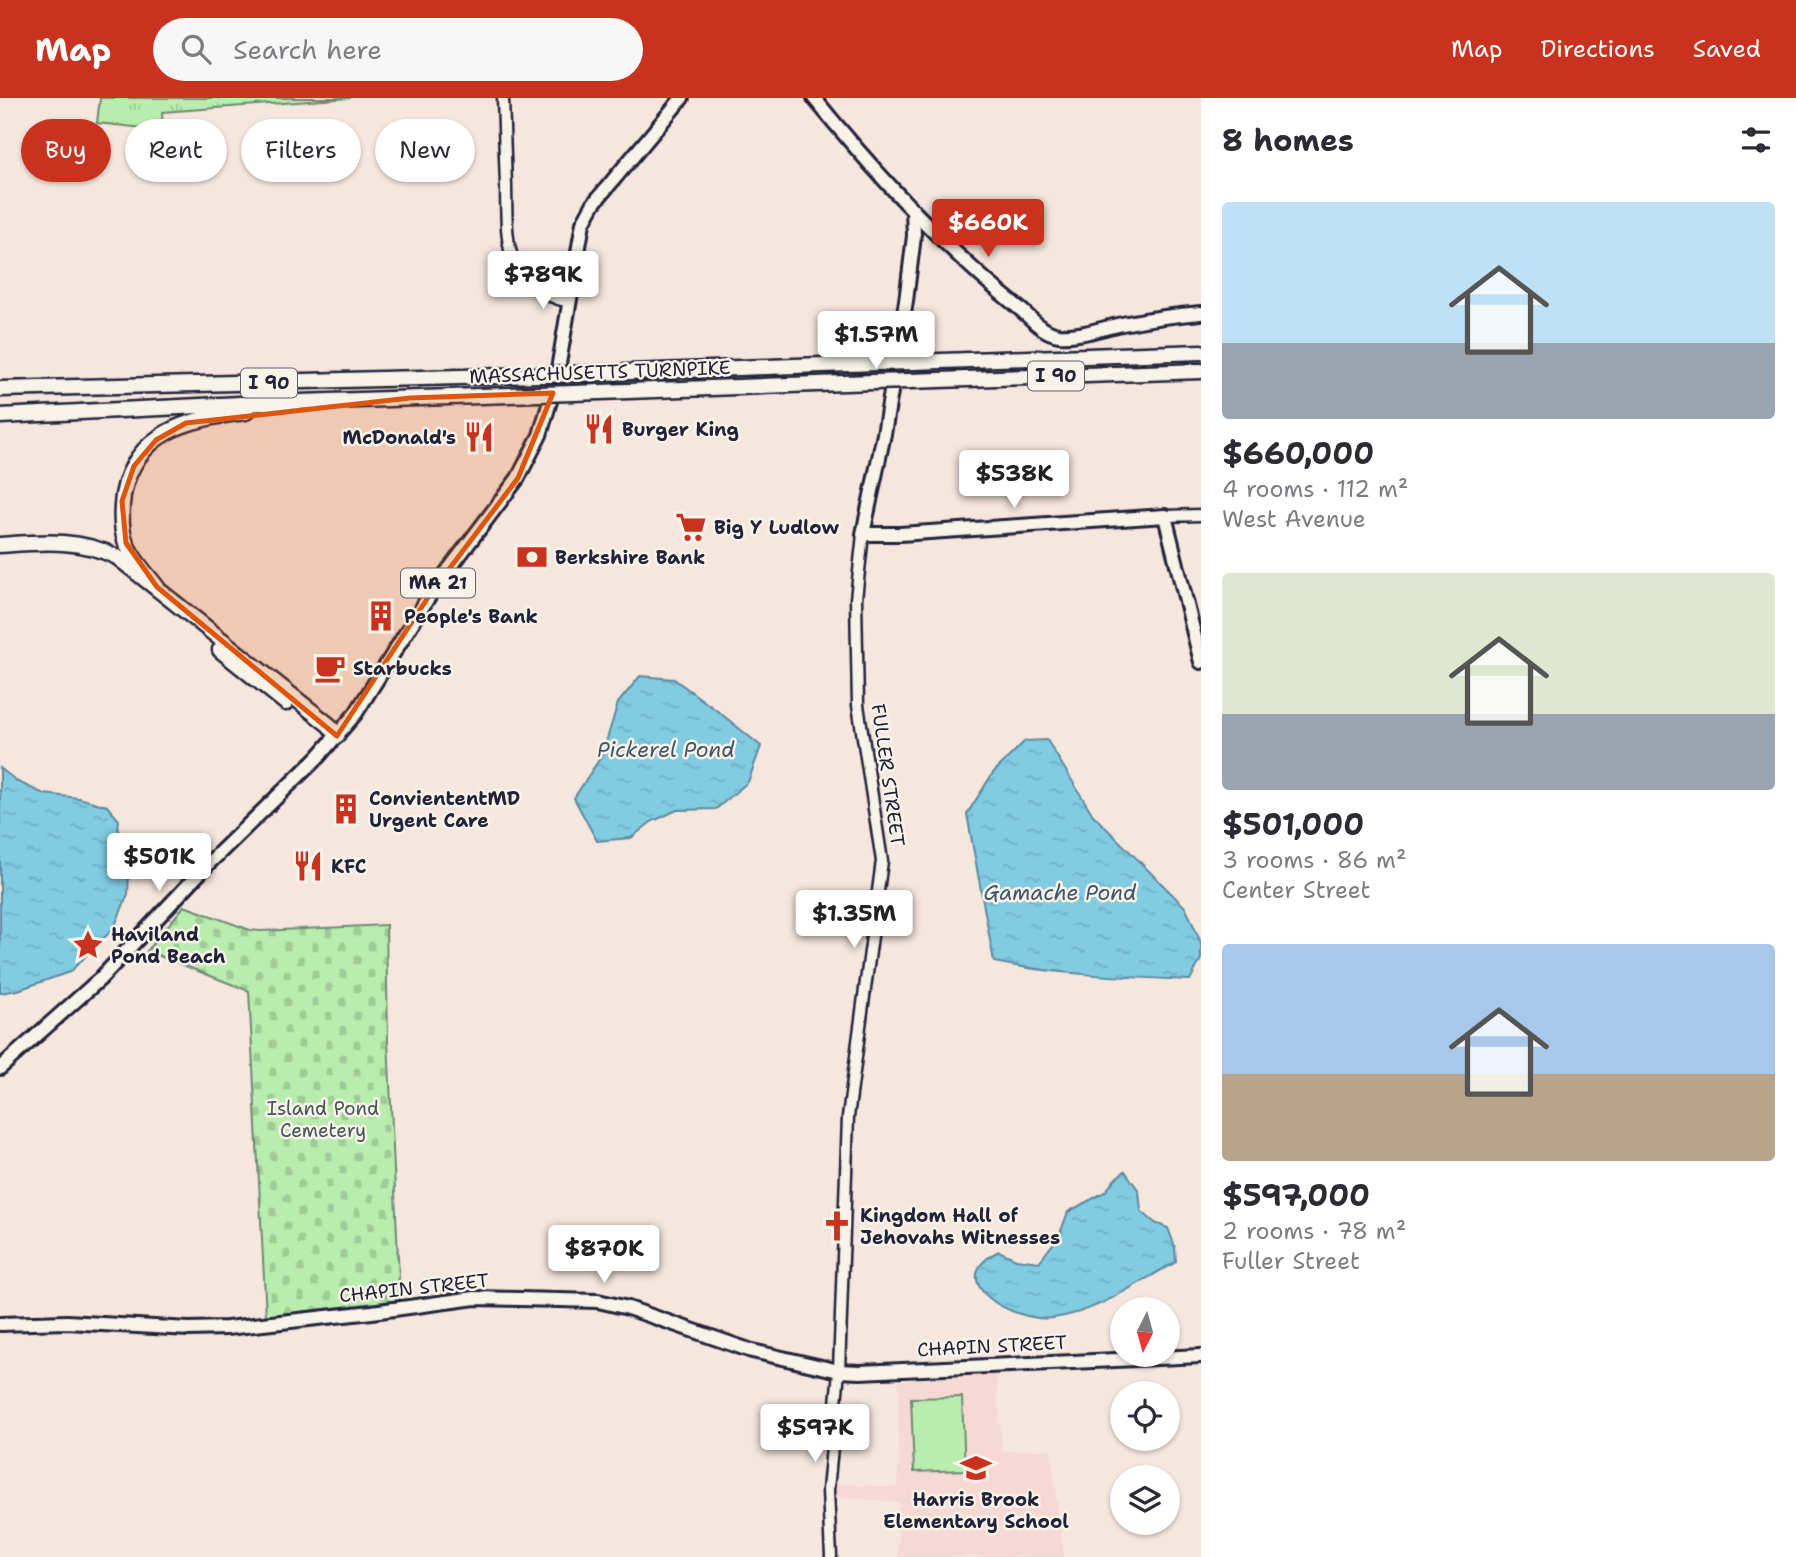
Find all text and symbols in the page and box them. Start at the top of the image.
search box [153,18,643,81]
text: Map [35,27,111,72]
icon: search [177,30,215,68]
text: Search here [233,32,382,67]
text: Map [1451,33,1502,65]
text: Directions [1540,33,1655,65]
text: Saved [1693,33,1761,65]
chip: Buy [21,119,111,182]
chip: Rent [125,119,227,182]
chip: Filters [241,119,361,182]
chip: New [375,119,475,182]
text: 8 homes [1222,120,1354,161]
icon: filters [1737,121,1775,159]
pin: $660K [939,200,1037,259]
text: $660K [948,207,1028,237]
icon: home [1436,247,1562,373]
pin: $789K [494,252,592,311]
text: $789K [504,259,582,289]
pin: $1.57M [819,312,933,371]
text: $1.57M [834,319,918,349]
street label: MASSACHUSETTS TURNPIKE [469,355,731,389]
road number: I 90 [1028,362,1084,390]
road number: I 90 [241,368,297,398]
restaurant icon: Burger King [582,412,616,446]
place label: Burger King [622,417,739,442]
restaurant icon: McDonald's [462,420,496,454]
place label: McDonald's [343,425,456,450]
text: $660,000 [1222,433,1374,474]
pin: $538K [965,450,1063,510]
text: $538K [975,458,1053,488]
text: 4 rooms · 112 m² [1222,474,1408,504]
text: West Avenue [1222,504,1366,534]
supermarket icon: Big Y Ludlow [674,510,708,544]
place label: Big Y Ludlow [714,515,840,540]
bank icon: Berkshire Bank [515,540,549,574]
place label: Berkshire Bank [555,545,705,570]
road number: MA 21 [401,569,475,598]
building icon: People's Bank [364,599,398,633]
place label: People's Bank [404,604,538,629]
icon: home [1436,618,1562,744]
cafe icon: Starbucks [313,651,347,685]
place label: Starbucks [353,656,452,681]
street label: FULLER STREET [866,702,910,848]
water label: Pickerel Pond [597,736,735,764]
place label: ConviententMD Urgent Care [369,786,520,833]
building icon: ConviententMD Urgent Care [329,792,363,826]
text: $501,000 [1222,804,1364,845]
pin: $501K [110,834,208,893]
text: $501K [123,841,195,871]
text: 3 rooms · 86 m² [1222,845,1407,875]
restaurant icon: KFC [291,849,325,883]
place label: KFC [331,854,367,879]
text: Center Street [1222,875,1371,905]
water label: Gamache Pond [984,879,1137,907]
pin: $1.35M [797,890,911,950]
text: $1.35M [812,898,896,928]
place label: Haviland Pond Beach [111,922,226,969]
place icon: Haviland Pond Beach [71,928,105,962]
icon: home [1436,989,1562,1115]
park label: Island Pond Cemetery [267,1096,379,1143]
text: $597,000 [1222,1175,1370,1216]
place label: Kingdom Hall of Jehovahs Witnesses [860,1203,1060,1250]
church icon: Kingdom Hall of Jehovahs Witnesses [820,1209,854,1243]
text: 2 rooms · 78 m² [1222,1216,1406,1246]
pin: $870K [555,1226,653,1285]
text: $870K [564,1233,644,1263]
text: Fuller Street [1222,1246,1360,1276]
street label: CHAPIN STREET [338,1268,490,1308]
north arrow [1110,1297,1180,1367]
map controls [1110,1297,1180,1535]
street label: CHAPIN STREET [916,1330,1068,1362]
button: locate [1110,1381,1180,1451]
pin: $597K [766,1404,864,1464]
text: $597K [776,1412,854,1442]
school or university icon: Harris Brook Elementary School [959,1451,993,1485]
button: layers [1110,1465,1180,1535]
place label: Harris Brook Elementary School [883,1487,1069,1534]

